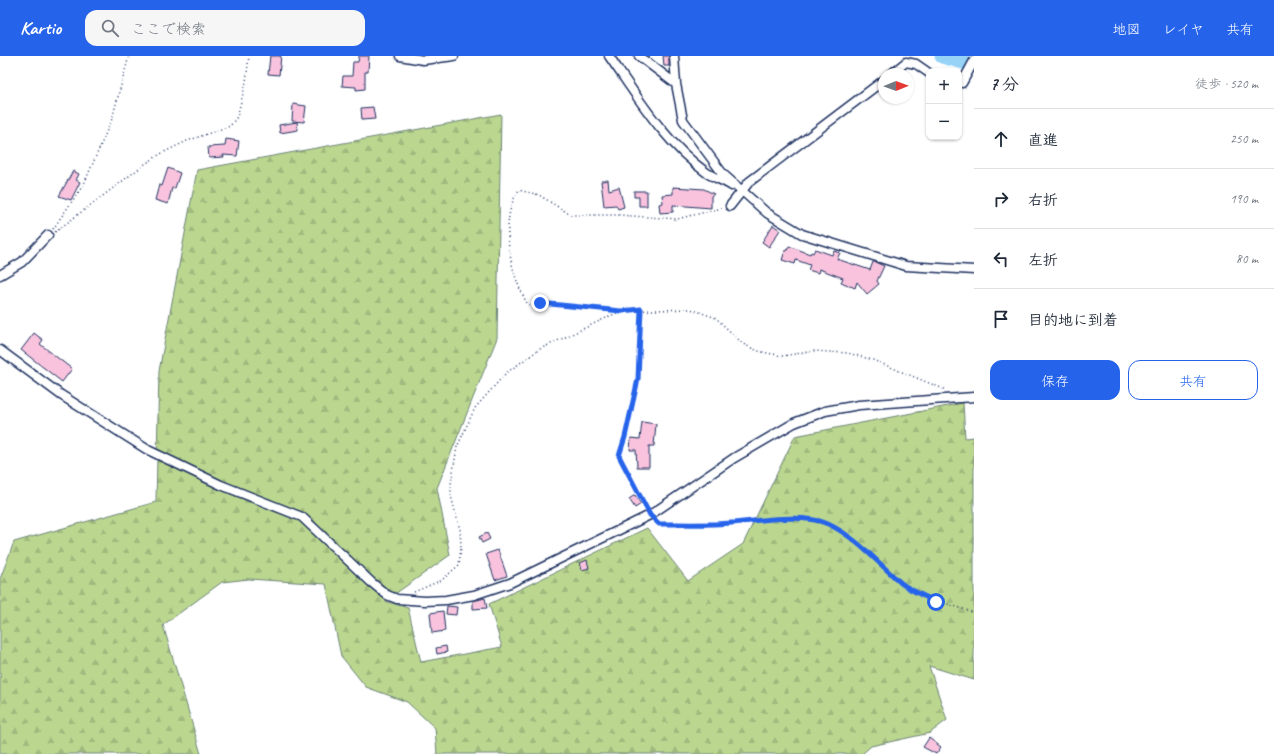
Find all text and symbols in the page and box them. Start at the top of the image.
search box [85,10,365,46]
text: Kartio [20,16,61,40]
icon: search [99,17,121,39]
text: ここで検索 [131,20,206,39]
text: 地図 [1113,21,1141,38]
text: レイヤ [1163,21,1204,38]
text: 共有 [1226,21,1254,38]
north arrow [878,68,914,104]
map controls [926,68,962,140]
button: + [926,68,962,104]
text: 7 分 [990,74,1019,95]
text: 徒歩 · 520 m [1195,76,1258,92]
button: − [926,104,962,140]
icon: ahead [990,128,1012,150]
text: 直進 [1028,131,1058,150]
text: 250 m [1230,131,1258,147]
icon: right [990,188,1012,210]
text: 右折 [1028,191,1058,210]
text: 190 m [1230,191,1258,207]
icon: left [990,248,1012,270]
text: 左折 [1028,251,1058,270]
text: 80 m [1236,251,1258,267]
route end [531,294,549,312]
icon: arrive [990,308,1012,330]
text: 目的地に到着 [1028,311,1118,330]
button: 保存 [990,360,1120,400]
button: 共有 [1128,360,1258,400]
route start [927,593,945,611]

